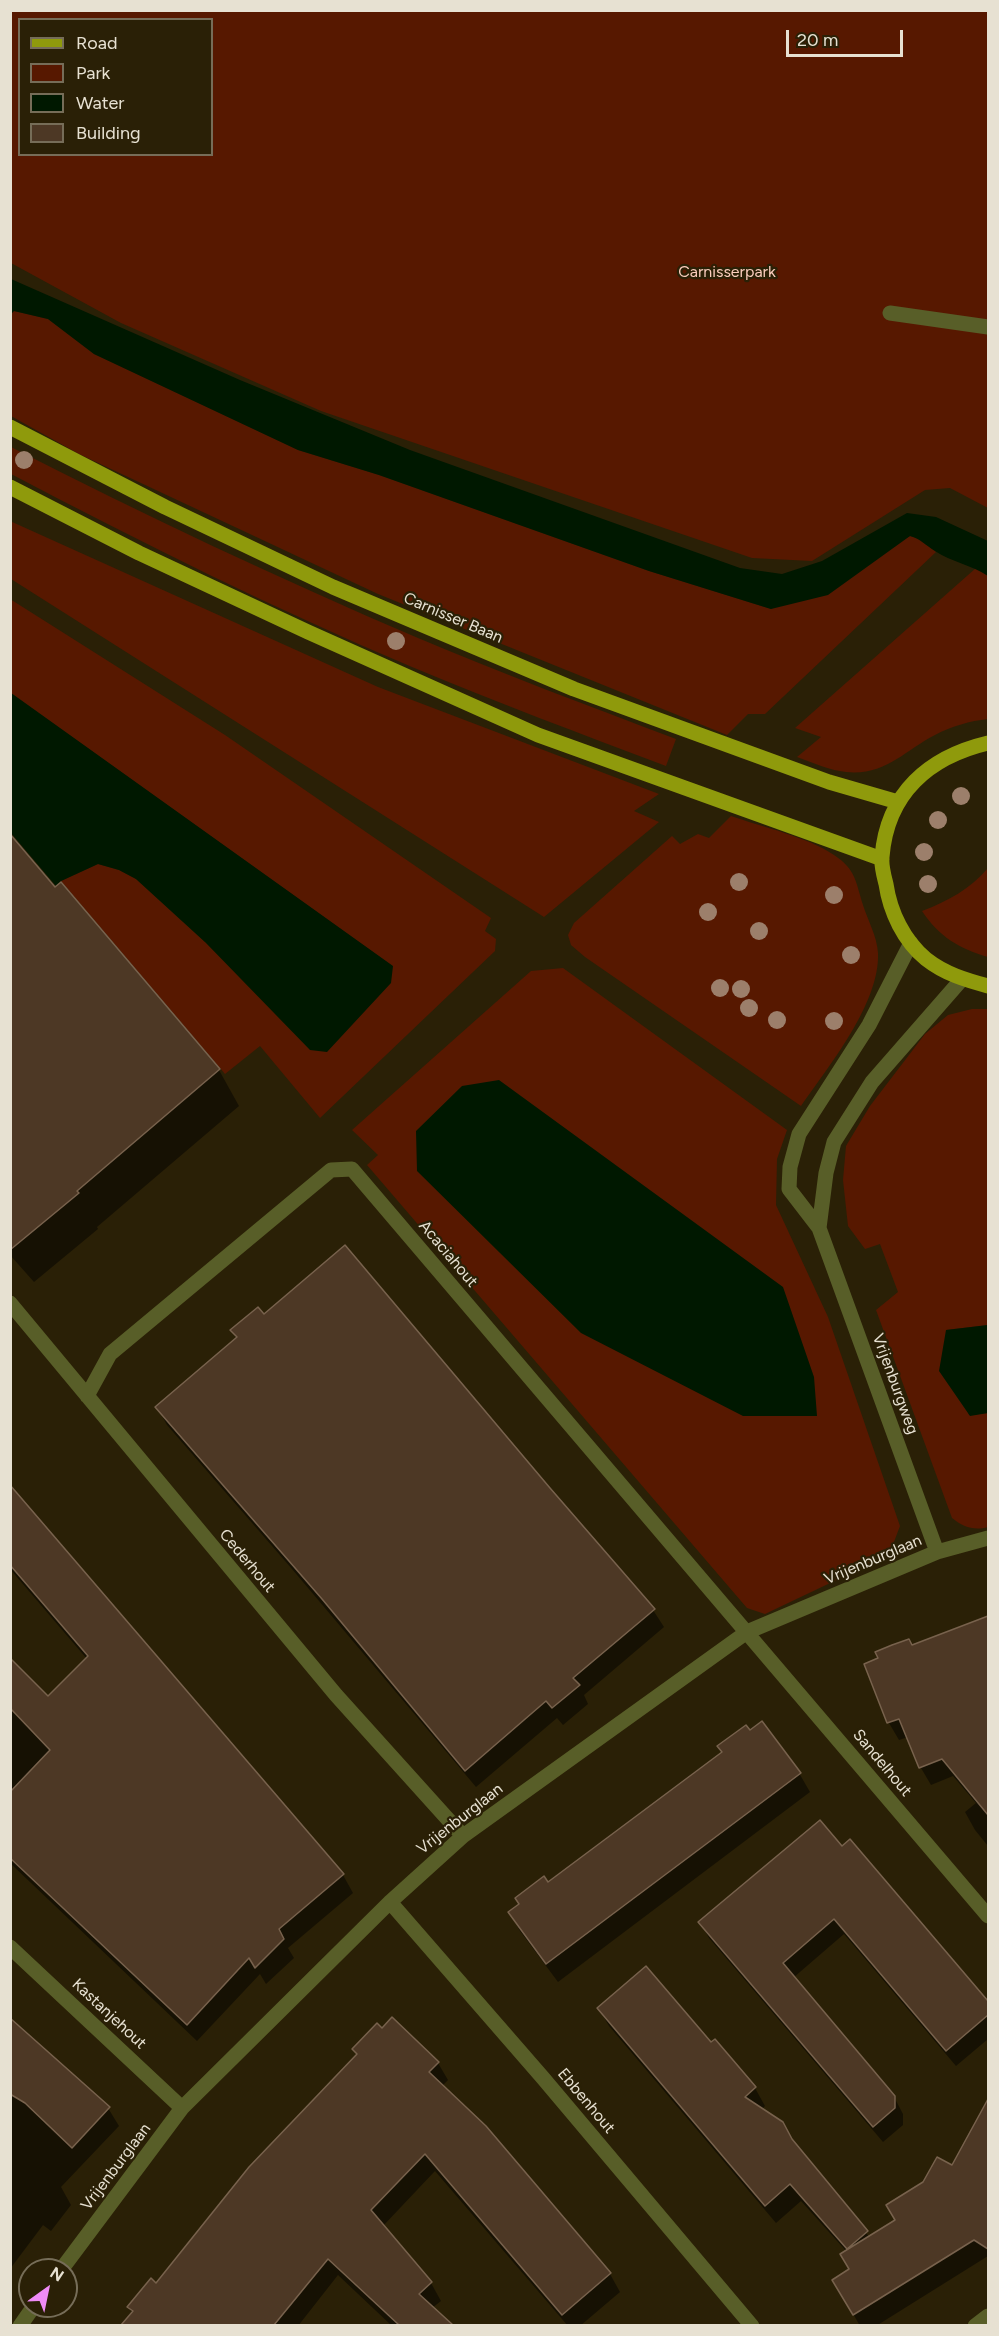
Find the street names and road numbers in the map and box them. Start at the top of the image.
street label: Carnisser Baan [401,588,505,648]
street label: Acaciahout [415,1217,481,1291]
street label: Vrijenburgweg [868,1331,922,1437]
street label: Cederhout [215,1525,279,1597]
street label: Vrijenburglaan [821,1531,925,1589]
street label: Sandelhout [848,1726,916,1800]
street label: Vrijenburglaan [413,1779,507,1859]
street label: Kastanjehout [68,1975,150,2053]
street label: Ebbenhout [553,2065,619,2137]
street label: Vrijenburglaan [77,2120,155,2214]

